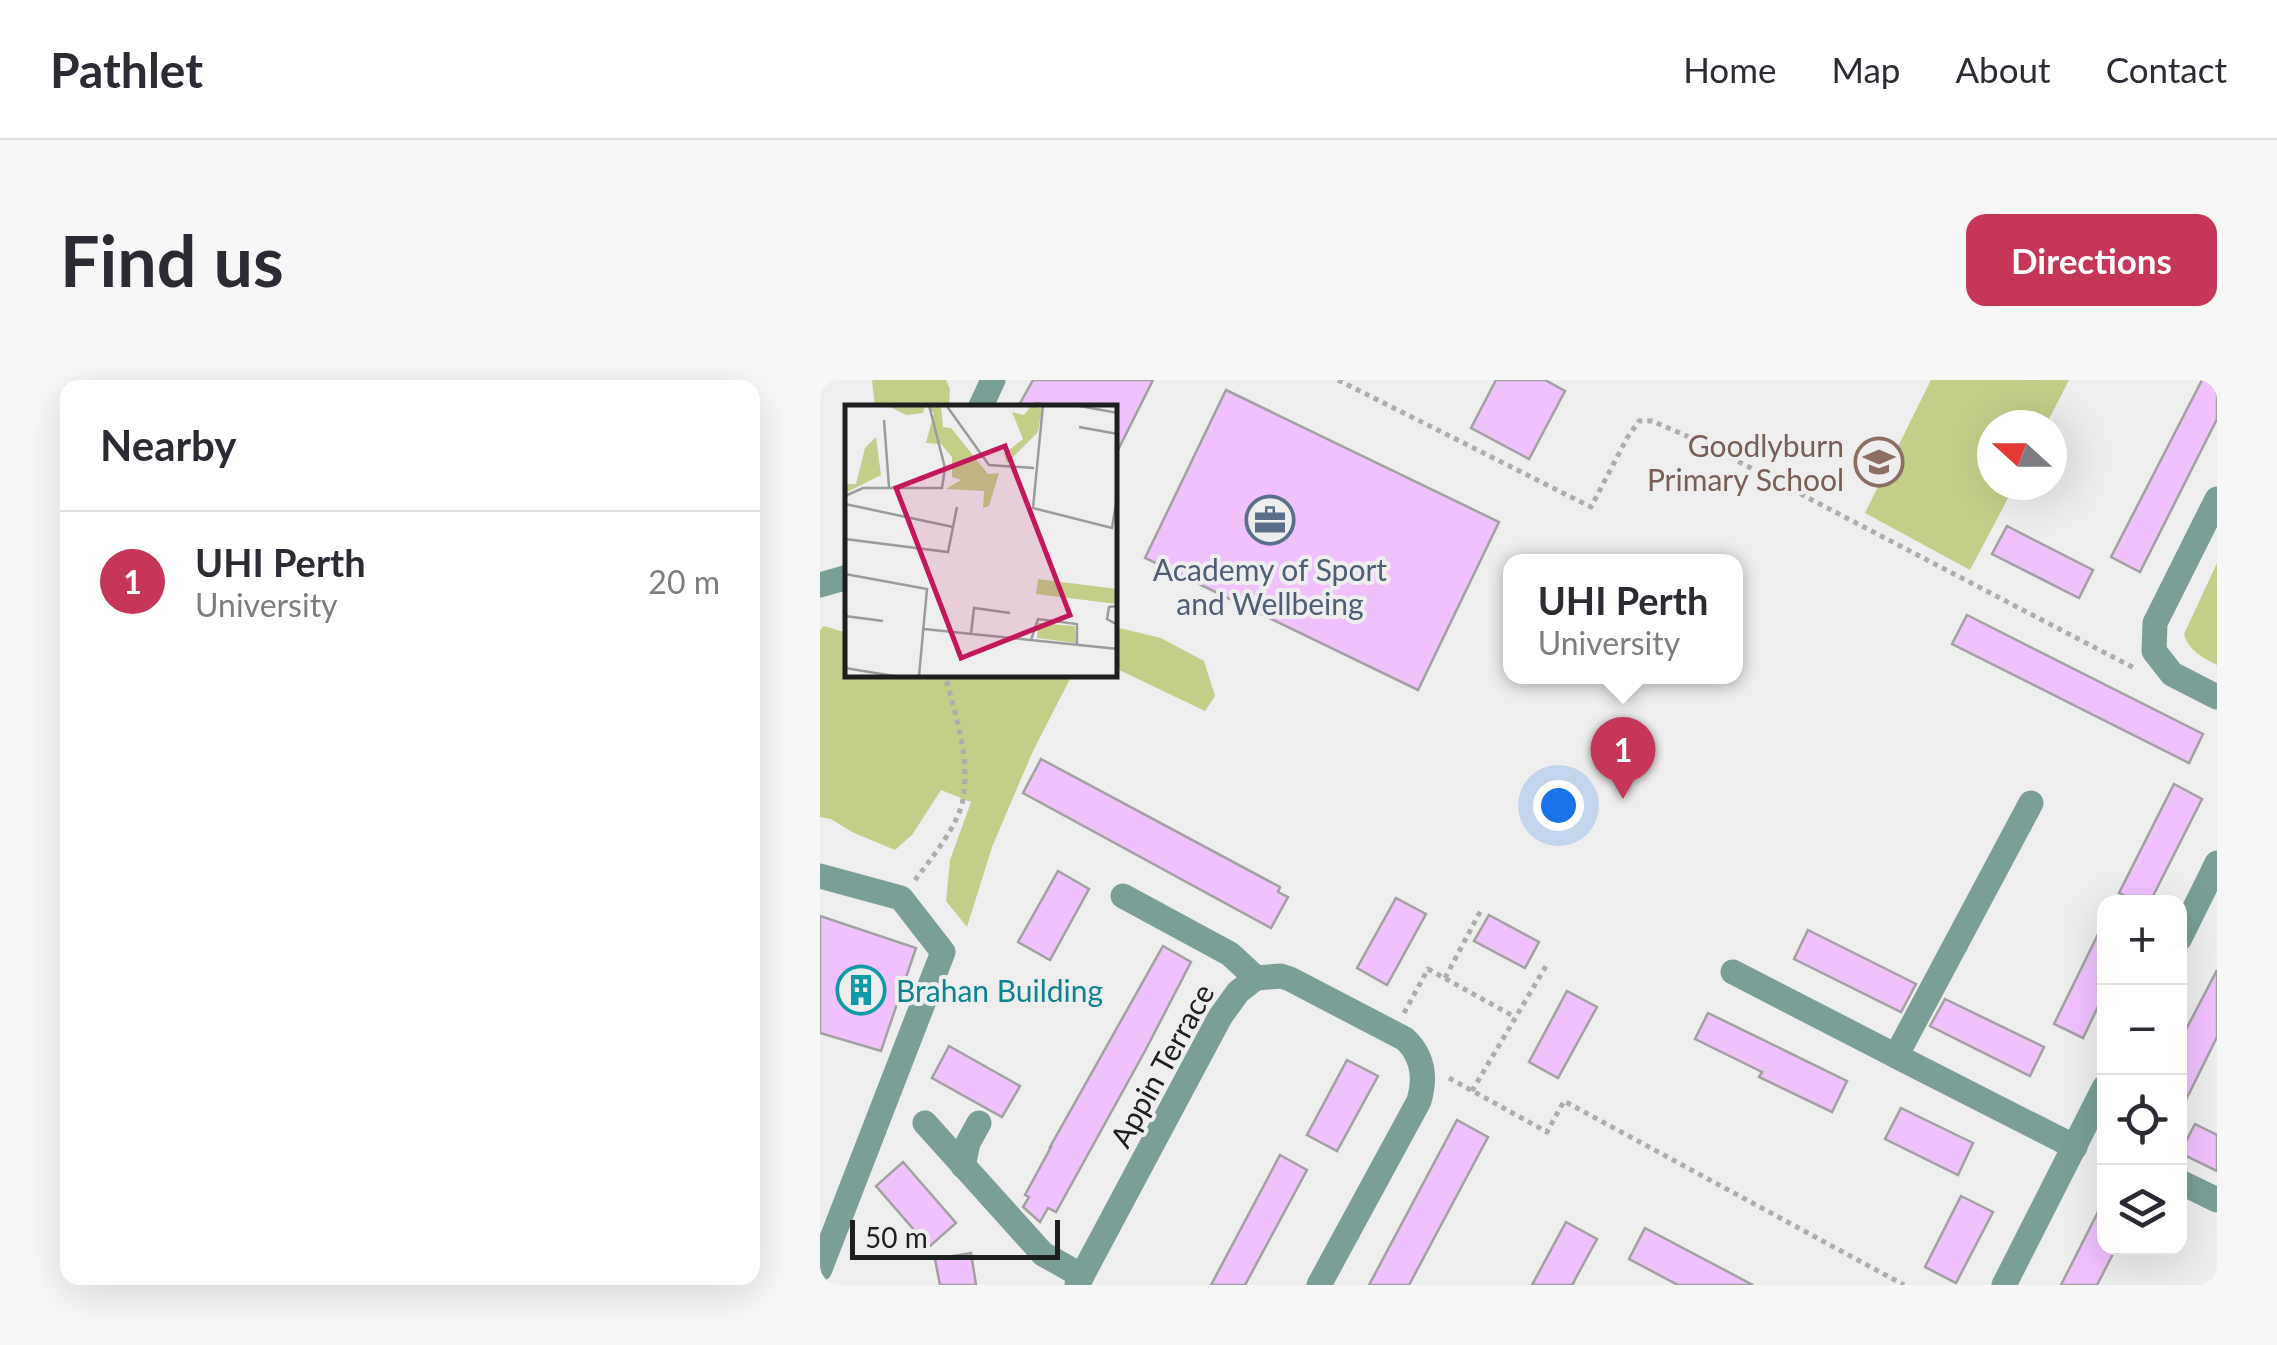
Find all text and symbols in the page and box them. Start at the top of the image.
text: Pathlet [50,41,203,98]
text: Home [1683,48,1776,90]
text: Map [1831,48,1900,90]
text: About [1955,48,2051,90]
text: Contact [2106,48,2227,90]
button: Directions [1966,214,2217,306]
text: Find us [60,218,284,302]
inset map [845,405,1118,678]
north arrow [1977,410,2067,500]
text: Nearby [100,420,237,470]
place label: Goodlyburn Primary School [1647,427,1844,497]
school or university icon: Goodlyburn Primary School [1853,436,1905,488]
office icon: Academy of Sport and Wellbeing [1244,494,1296,546]
text: UHI Perth [195,539,366,585]
place label: Academy of Sport and Wellbeing [1153,551,1387,621]
popup [1503,554,1743,684]
text: 1 [123,562,142,601]
text: 20 m [648,562,720,601]
text: UHI Perth [1538,577,1708,623]
text: University [195,585,338,624]
text: University [1538,623,1680,662]
pin: 1 [1590,716,1656,799]
your location [1533,780,1584,831]
map controls [2097,895,2187,1255]
button: + [2097,895,2187,985]
building icon: Brahan Building [835,964,887,1016]
place label: Brahan Building [896,972,1103,1008]
street label: Appin Terrace [1101,977,1221,1153]
button: − [2097,985,2187,1075]
button: locate [2097,1075,2187,1165]
button: layers [2097,1165,2187,1255]
scale bar [850,1215,1060,1260]
text: 50 m [865,1220,928,1254]

